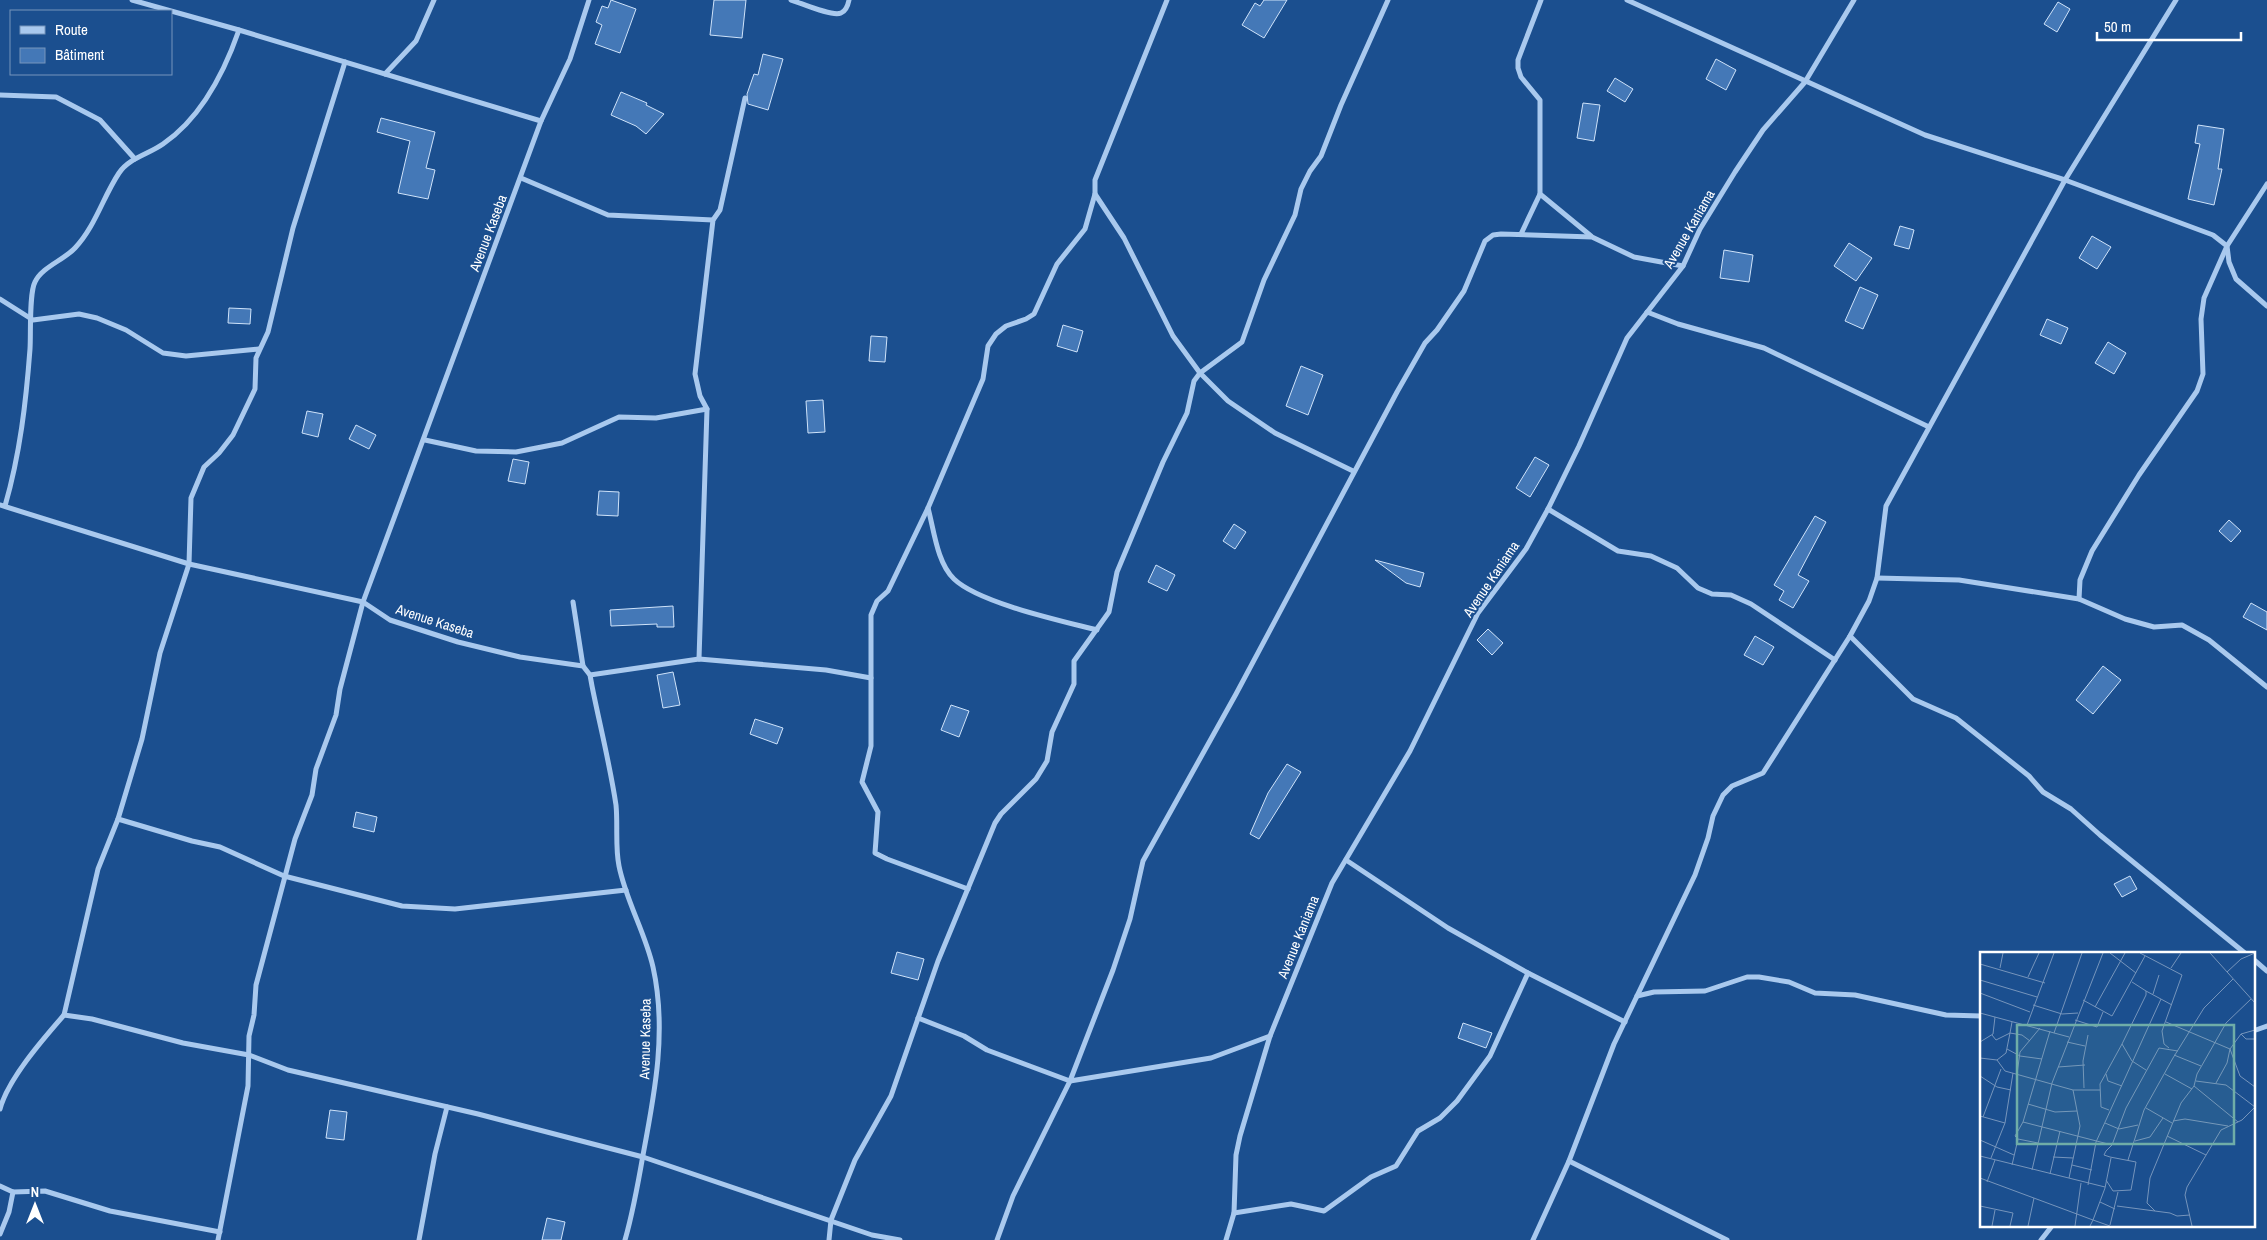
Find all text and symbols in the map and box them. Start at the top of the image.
legend [10,10,172,75]
scale bar [2097,10,2241,42]
text: 50 m [2104,16,2131,37]
text: Route [55,19,88,40]
text: Bâtiment [55,44,105,65]
street label: Avenue Kaniama [1659,186,1719,272]
street label: Avenue Kaseba [465,191,511,275]
street label: Avenue Kaniama [1458,537,1523,621]
street label: Avenue Kaseba [393,600,477,642]
street label: Avenue Kaniama [1273,892,1323,982]
inset map [1980,952,2254,1228]
street label: Avenue Kaseba [635,998,655,1081]
north arrow [10,1180,60,1230]
text: N [31,1183,39,1201]

